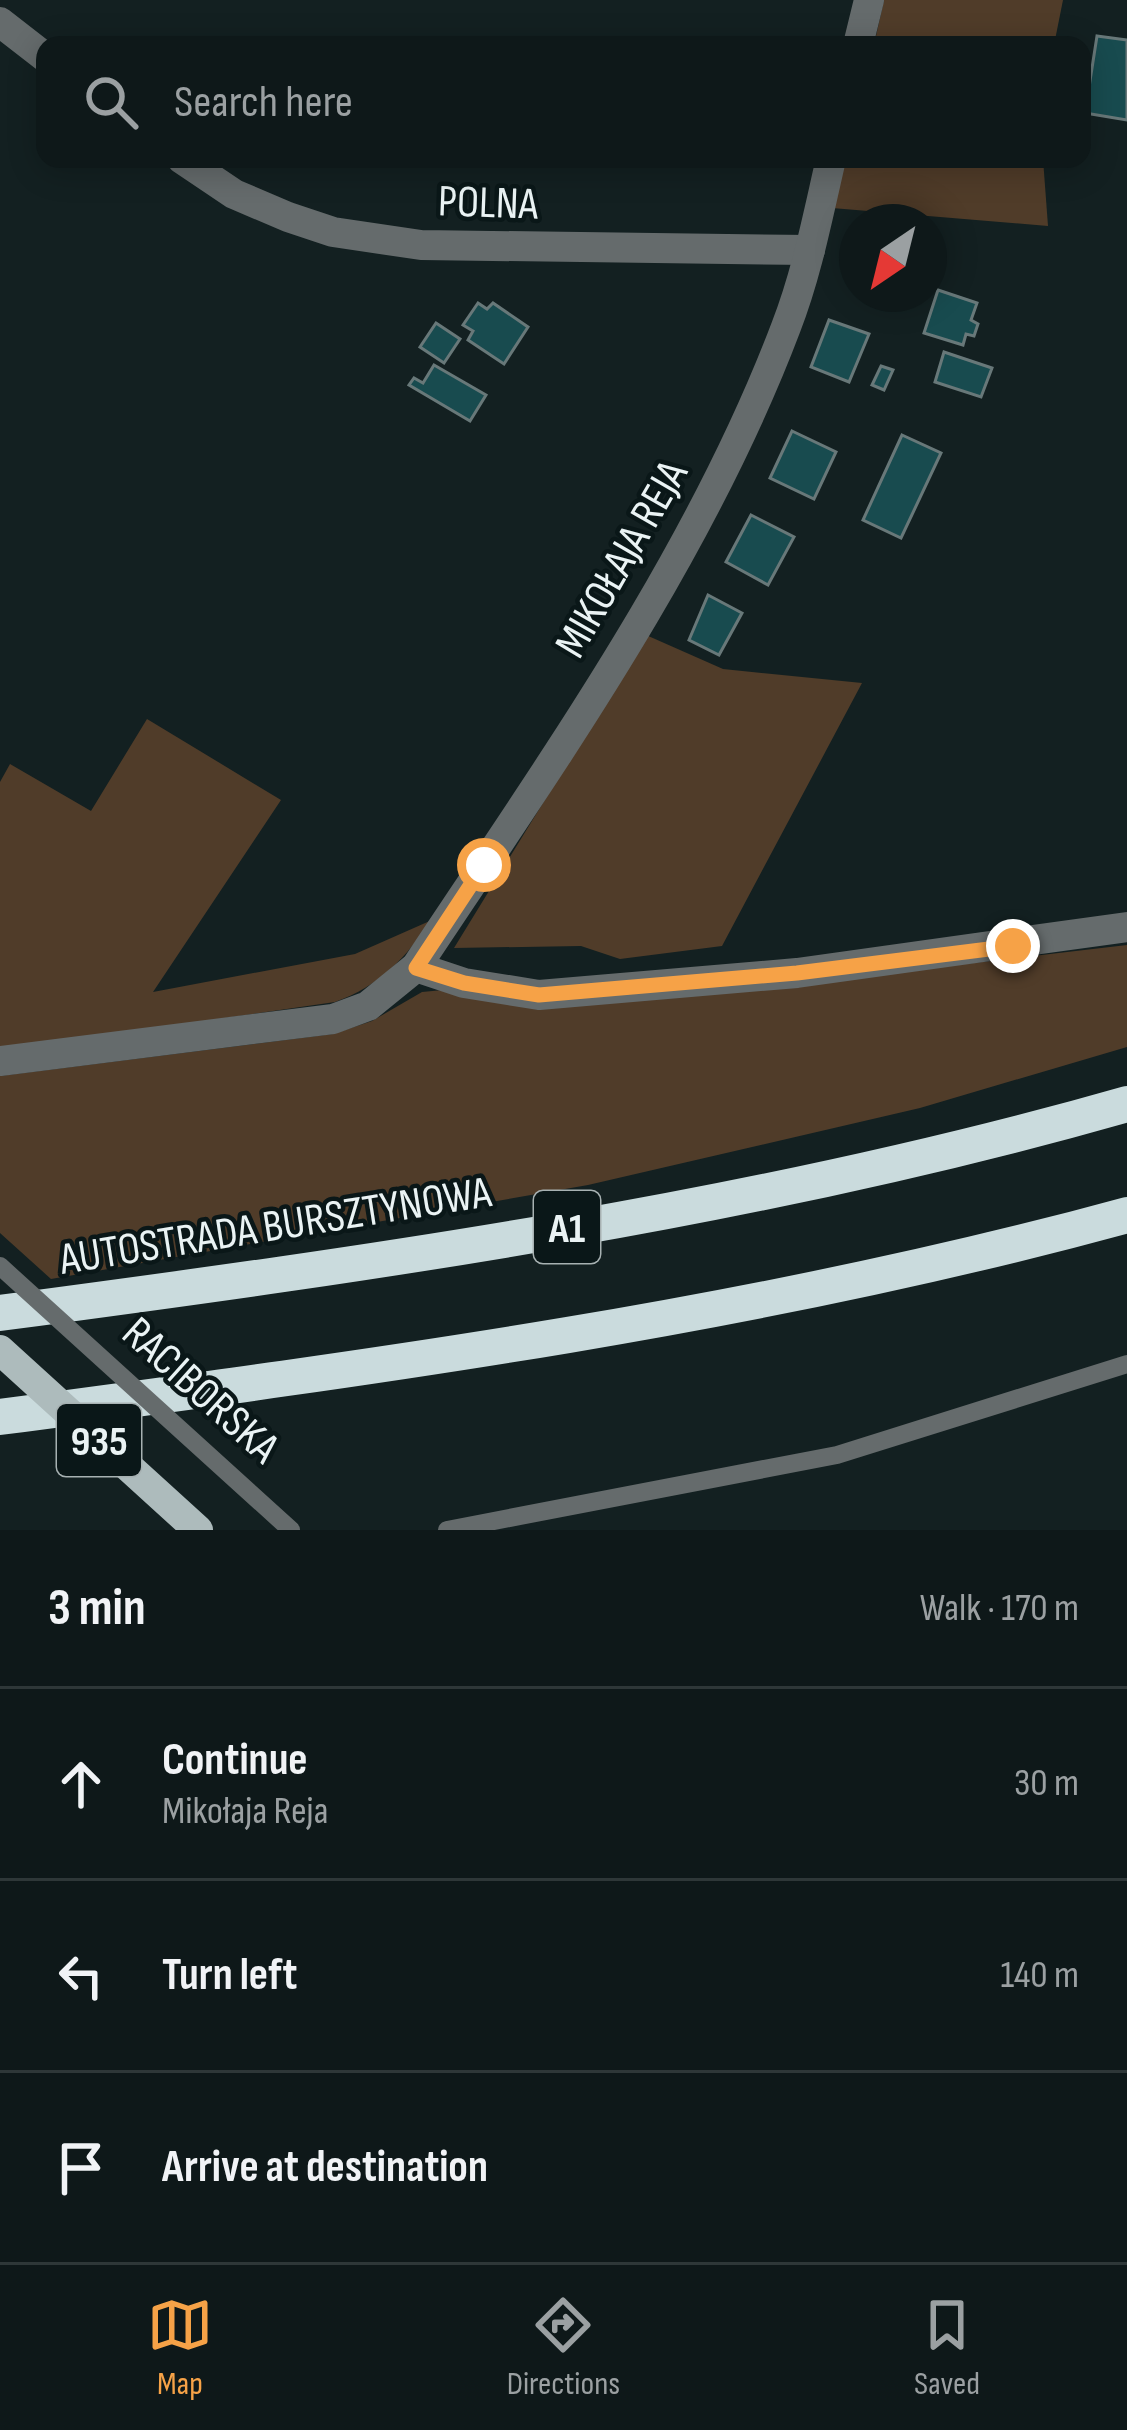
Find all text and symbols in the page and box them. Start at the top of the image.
search box [36,36,1091,168]
icon: search [78,69,144,135]
text: Search here [174,75,353,130]
street label: POLNA [437,174,540,233]
north arrow [839,204,947,312]
street label: MIKOŁAJA REJA [544,450,701,667]
route start [457,838,511,892]
route end [986,919,1040,973]
street label: AUTOSTRADA BURSZTYNOWA [55,1165,496,1288]
road number: A1 [534,1191,600,1263]
street label: RACIBORSKA [110,1306,291,1476]
road number: 935 [57,1404,141,1476]
text: 3 min [48,1578,146,1639]
text: Walk · 170 m [920,1585,1079,1632]
text: Continue [162,1733,308,1788]
icon: ahead [48,1751,114,1817]
text: 30 m [1014,1760,1079,1807]
text: Mikołaja Reja [162,1788,329,1835]
icon: left [48,1943,114,2009]
text: Turn left [162,1948,297,2003]
text: 140 m [1000,1952,1079,1999]
icon: arrive [48,2135,114,2201]
text: Arrive at destination [162,2140,488,2195]
tab: Map [147,2292,213,2404]
tab: Directions [507,2292,620,2404]
tab: Saved [914,2292,980,2404]

